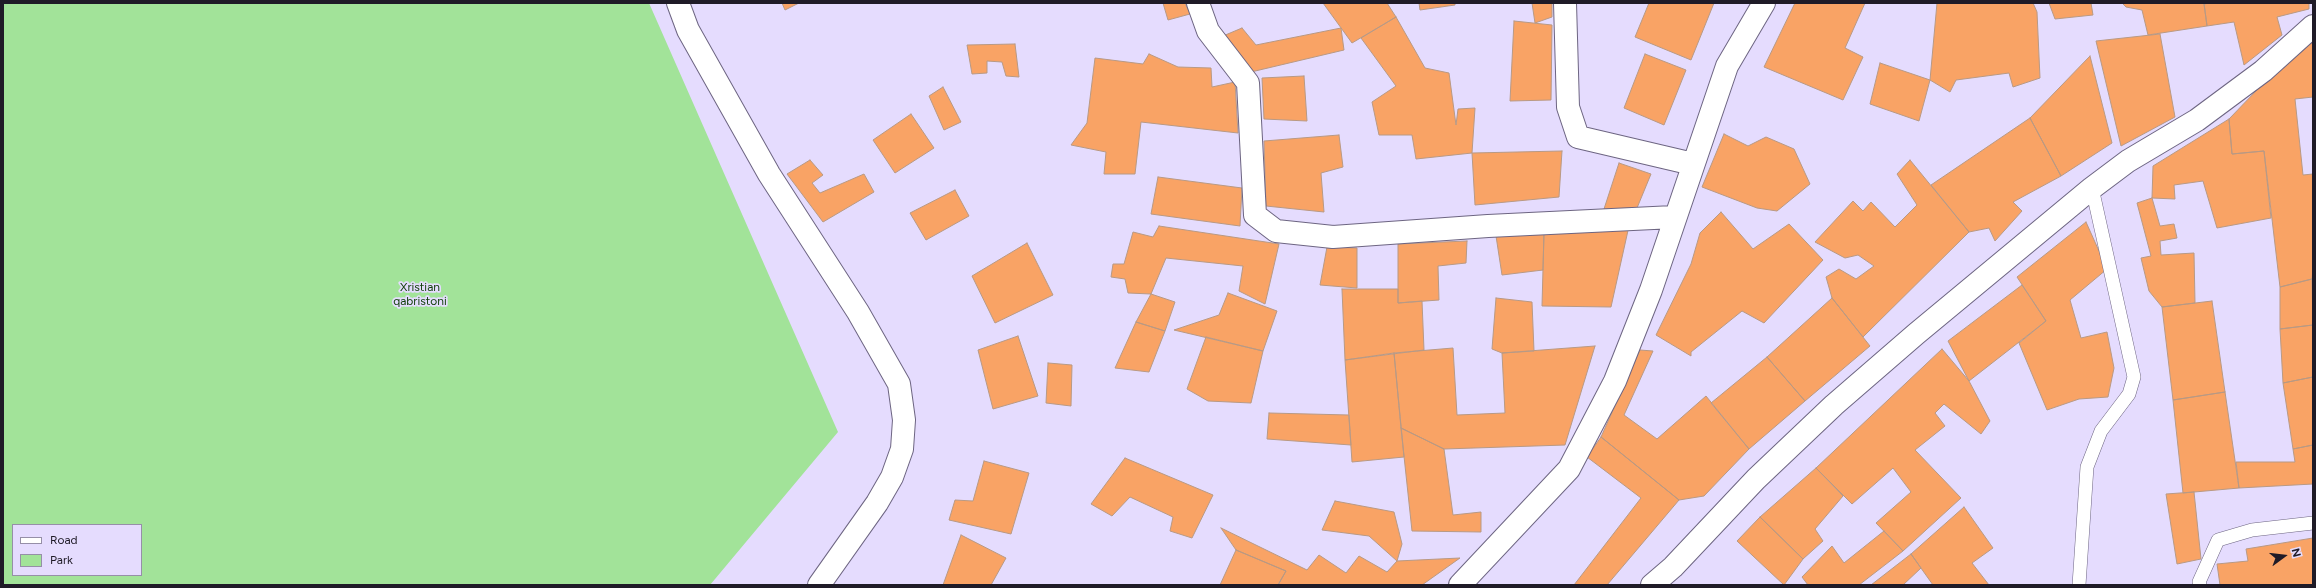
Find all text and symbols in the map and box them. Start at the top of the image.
park label: Xristian qabristoni [393,280,447,308]
legend [12,524,142,576]
text: Road [50,533,78,547]
north arrow [2264,536,2304,576]
text: N [2289,547,2303,559]
text: Park [50,553,73,567]

